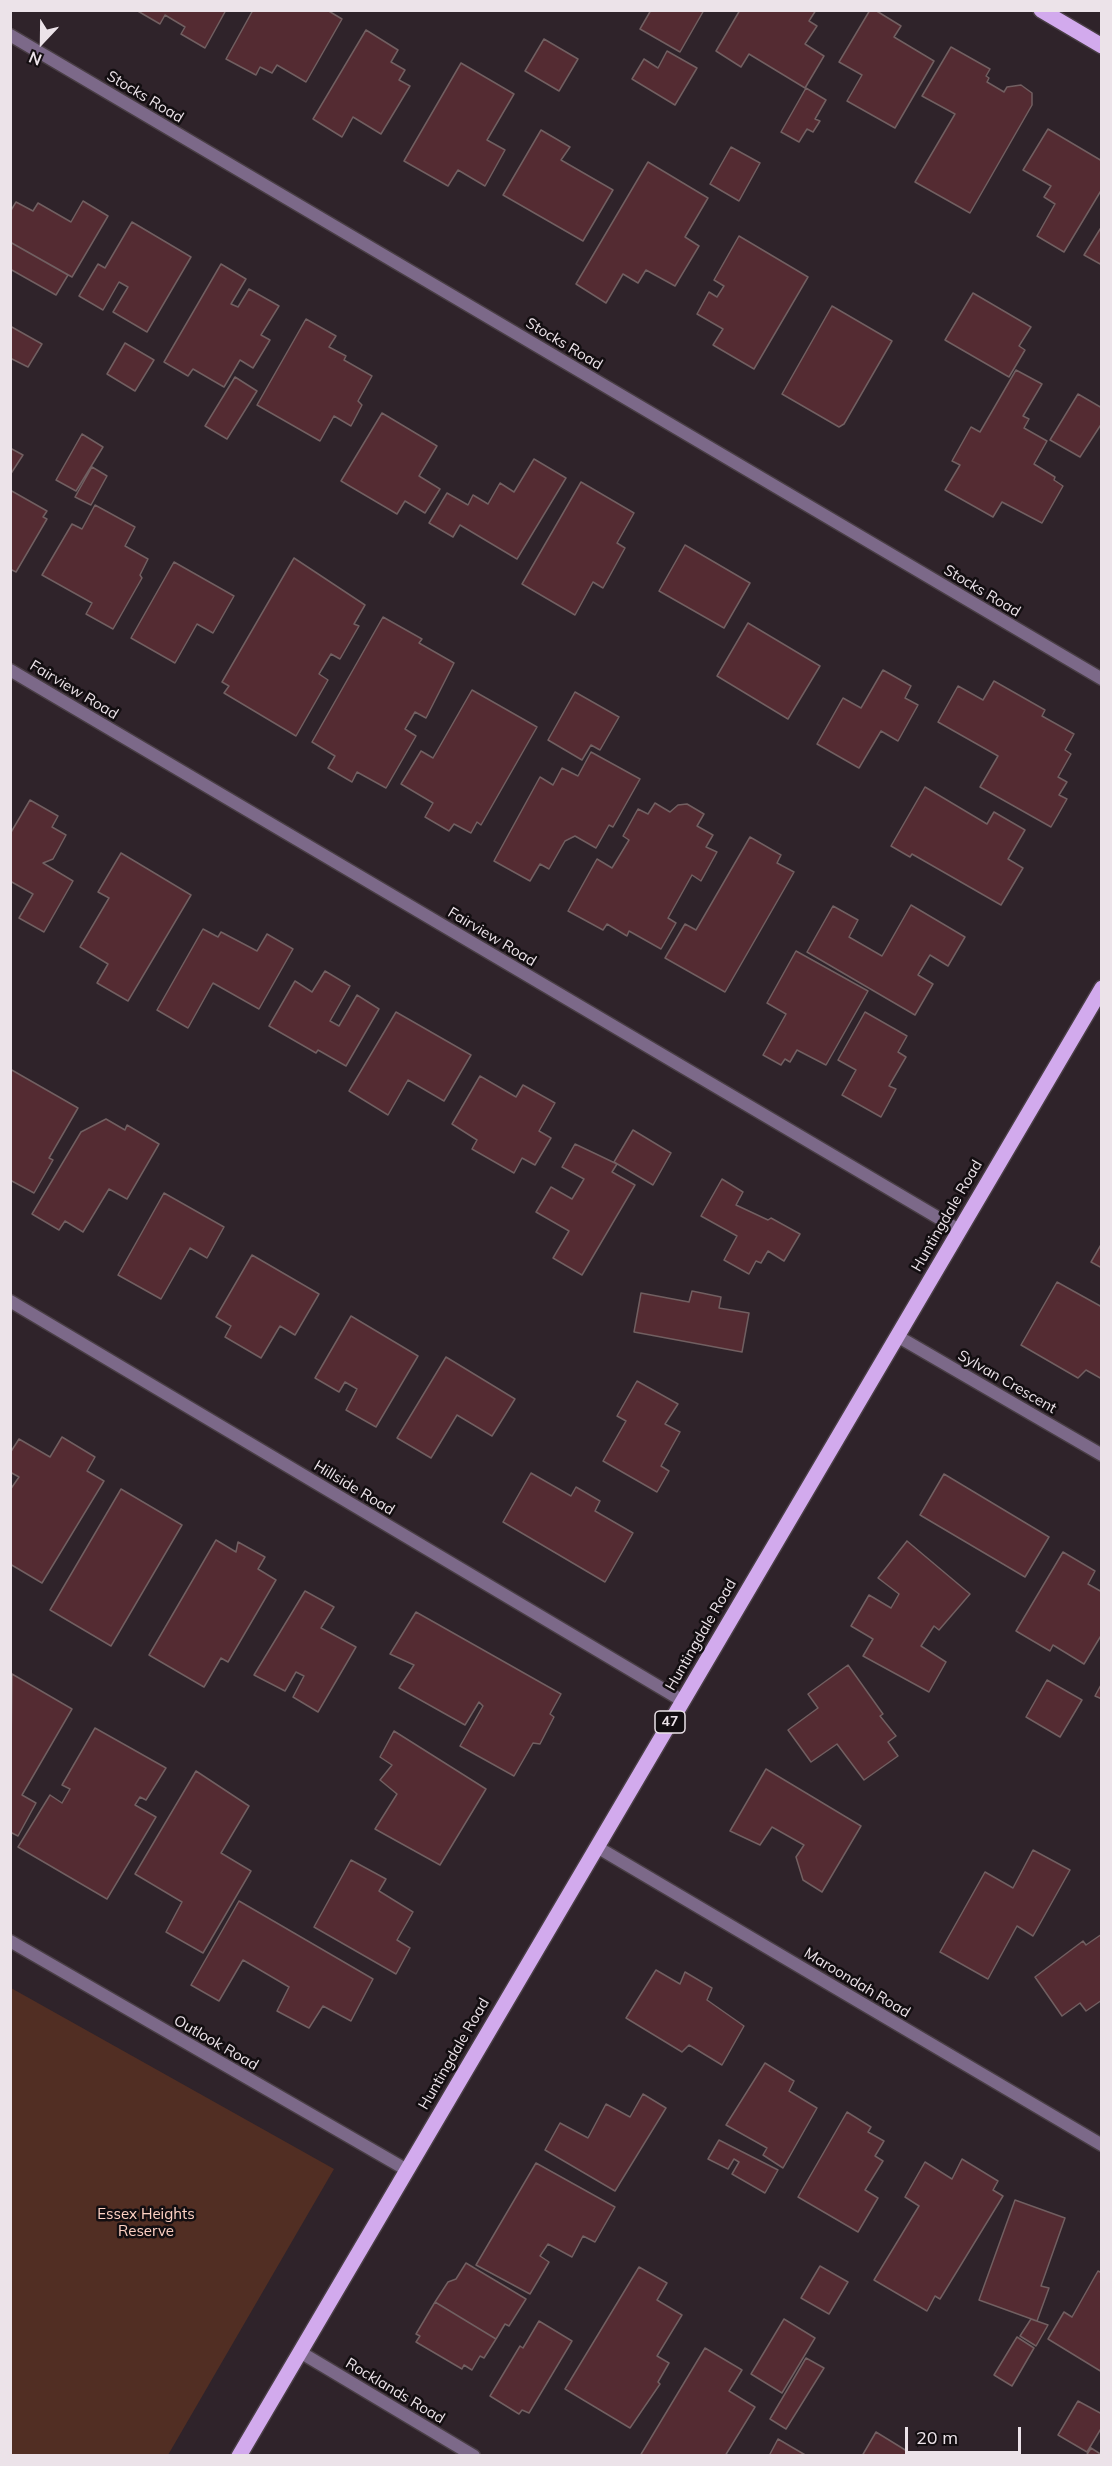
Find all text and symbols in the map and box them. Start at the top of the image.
north arrow [12,12,72,72]
text: N [26,47,45,70]
street label: Stocks Road [103,67,187,127]
street label: Stocks Road [522,314,606,374]
street label: Stocks Road [940,561,1024,621]
street label: Fairview Road [27,657,121,723]
street label: Fairview Road [445,904,539,970]
street label: Huntingdale Road [908,1157,986,1275]
street label: Sylvan Crescent [954,1346,1060,1418]
street label: Hillside Road [310,1457,398,1519]
street label: Huntingdale Road [662,1576,740,1694]
road number: 47 [655,1711,685,1733]
street label: Maroondah Road [801,1944,913,2022]
street label: Huntingdale Road [415,1995,493,2113]
street label: Outlook Road [171,2012,261,2074]
park label: Essex Heights Reserve [97,2205,195,2240]
street label: Rocklands Road [342,2354,448,2428]
scale bar [908,2415,1024,2453]
text: 20 m [916,2426,958,2449]

